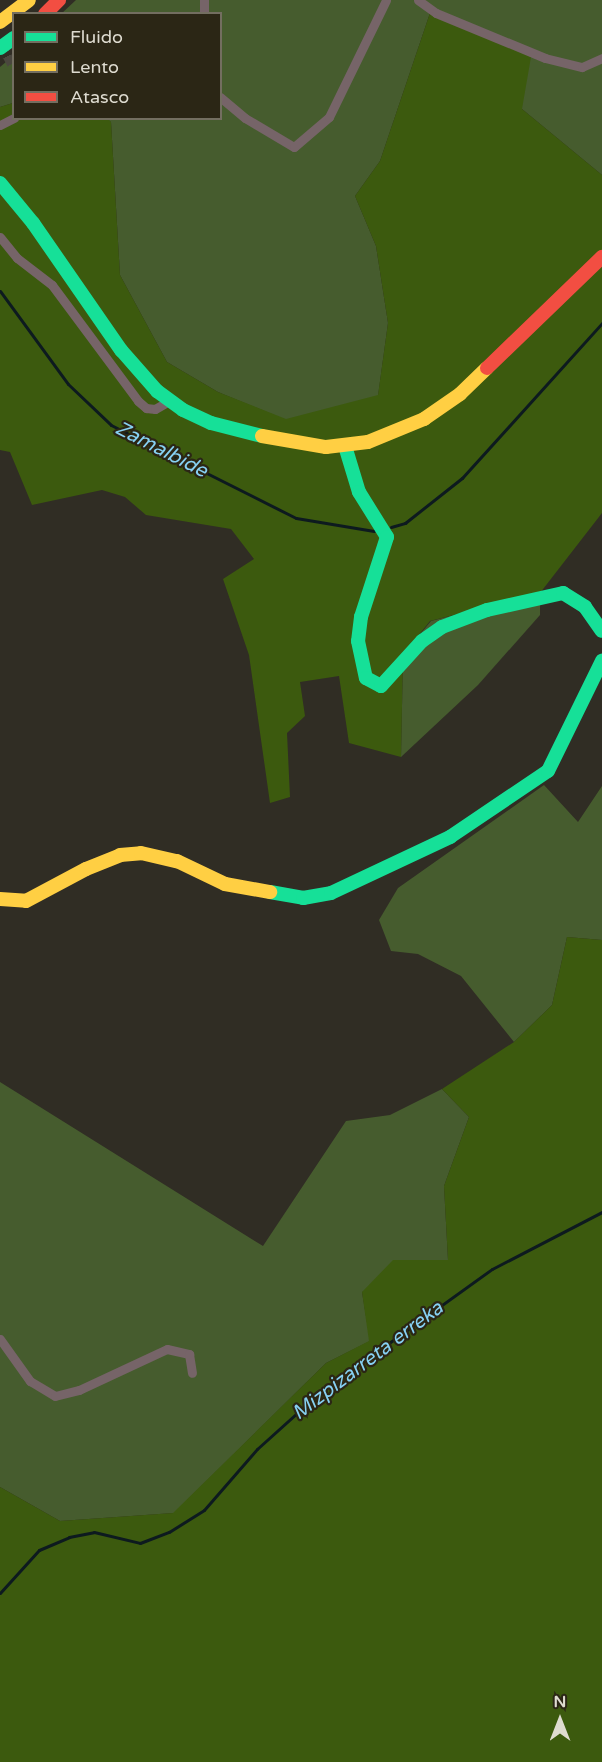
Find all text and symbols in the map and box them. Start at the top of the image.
legend [12,12,222,120]
text: Fluido [70,26,123,48]
text: Lento [70,56,119,78]
text: Atasco [70,86,129,108]
water label: Zamalbide [111,417,211,483]
water label: Mizpizarreta erreka [288,1296,448,1426]
north arrow [530,1690,590,1750]
text: N [554,1692,566,1712]

